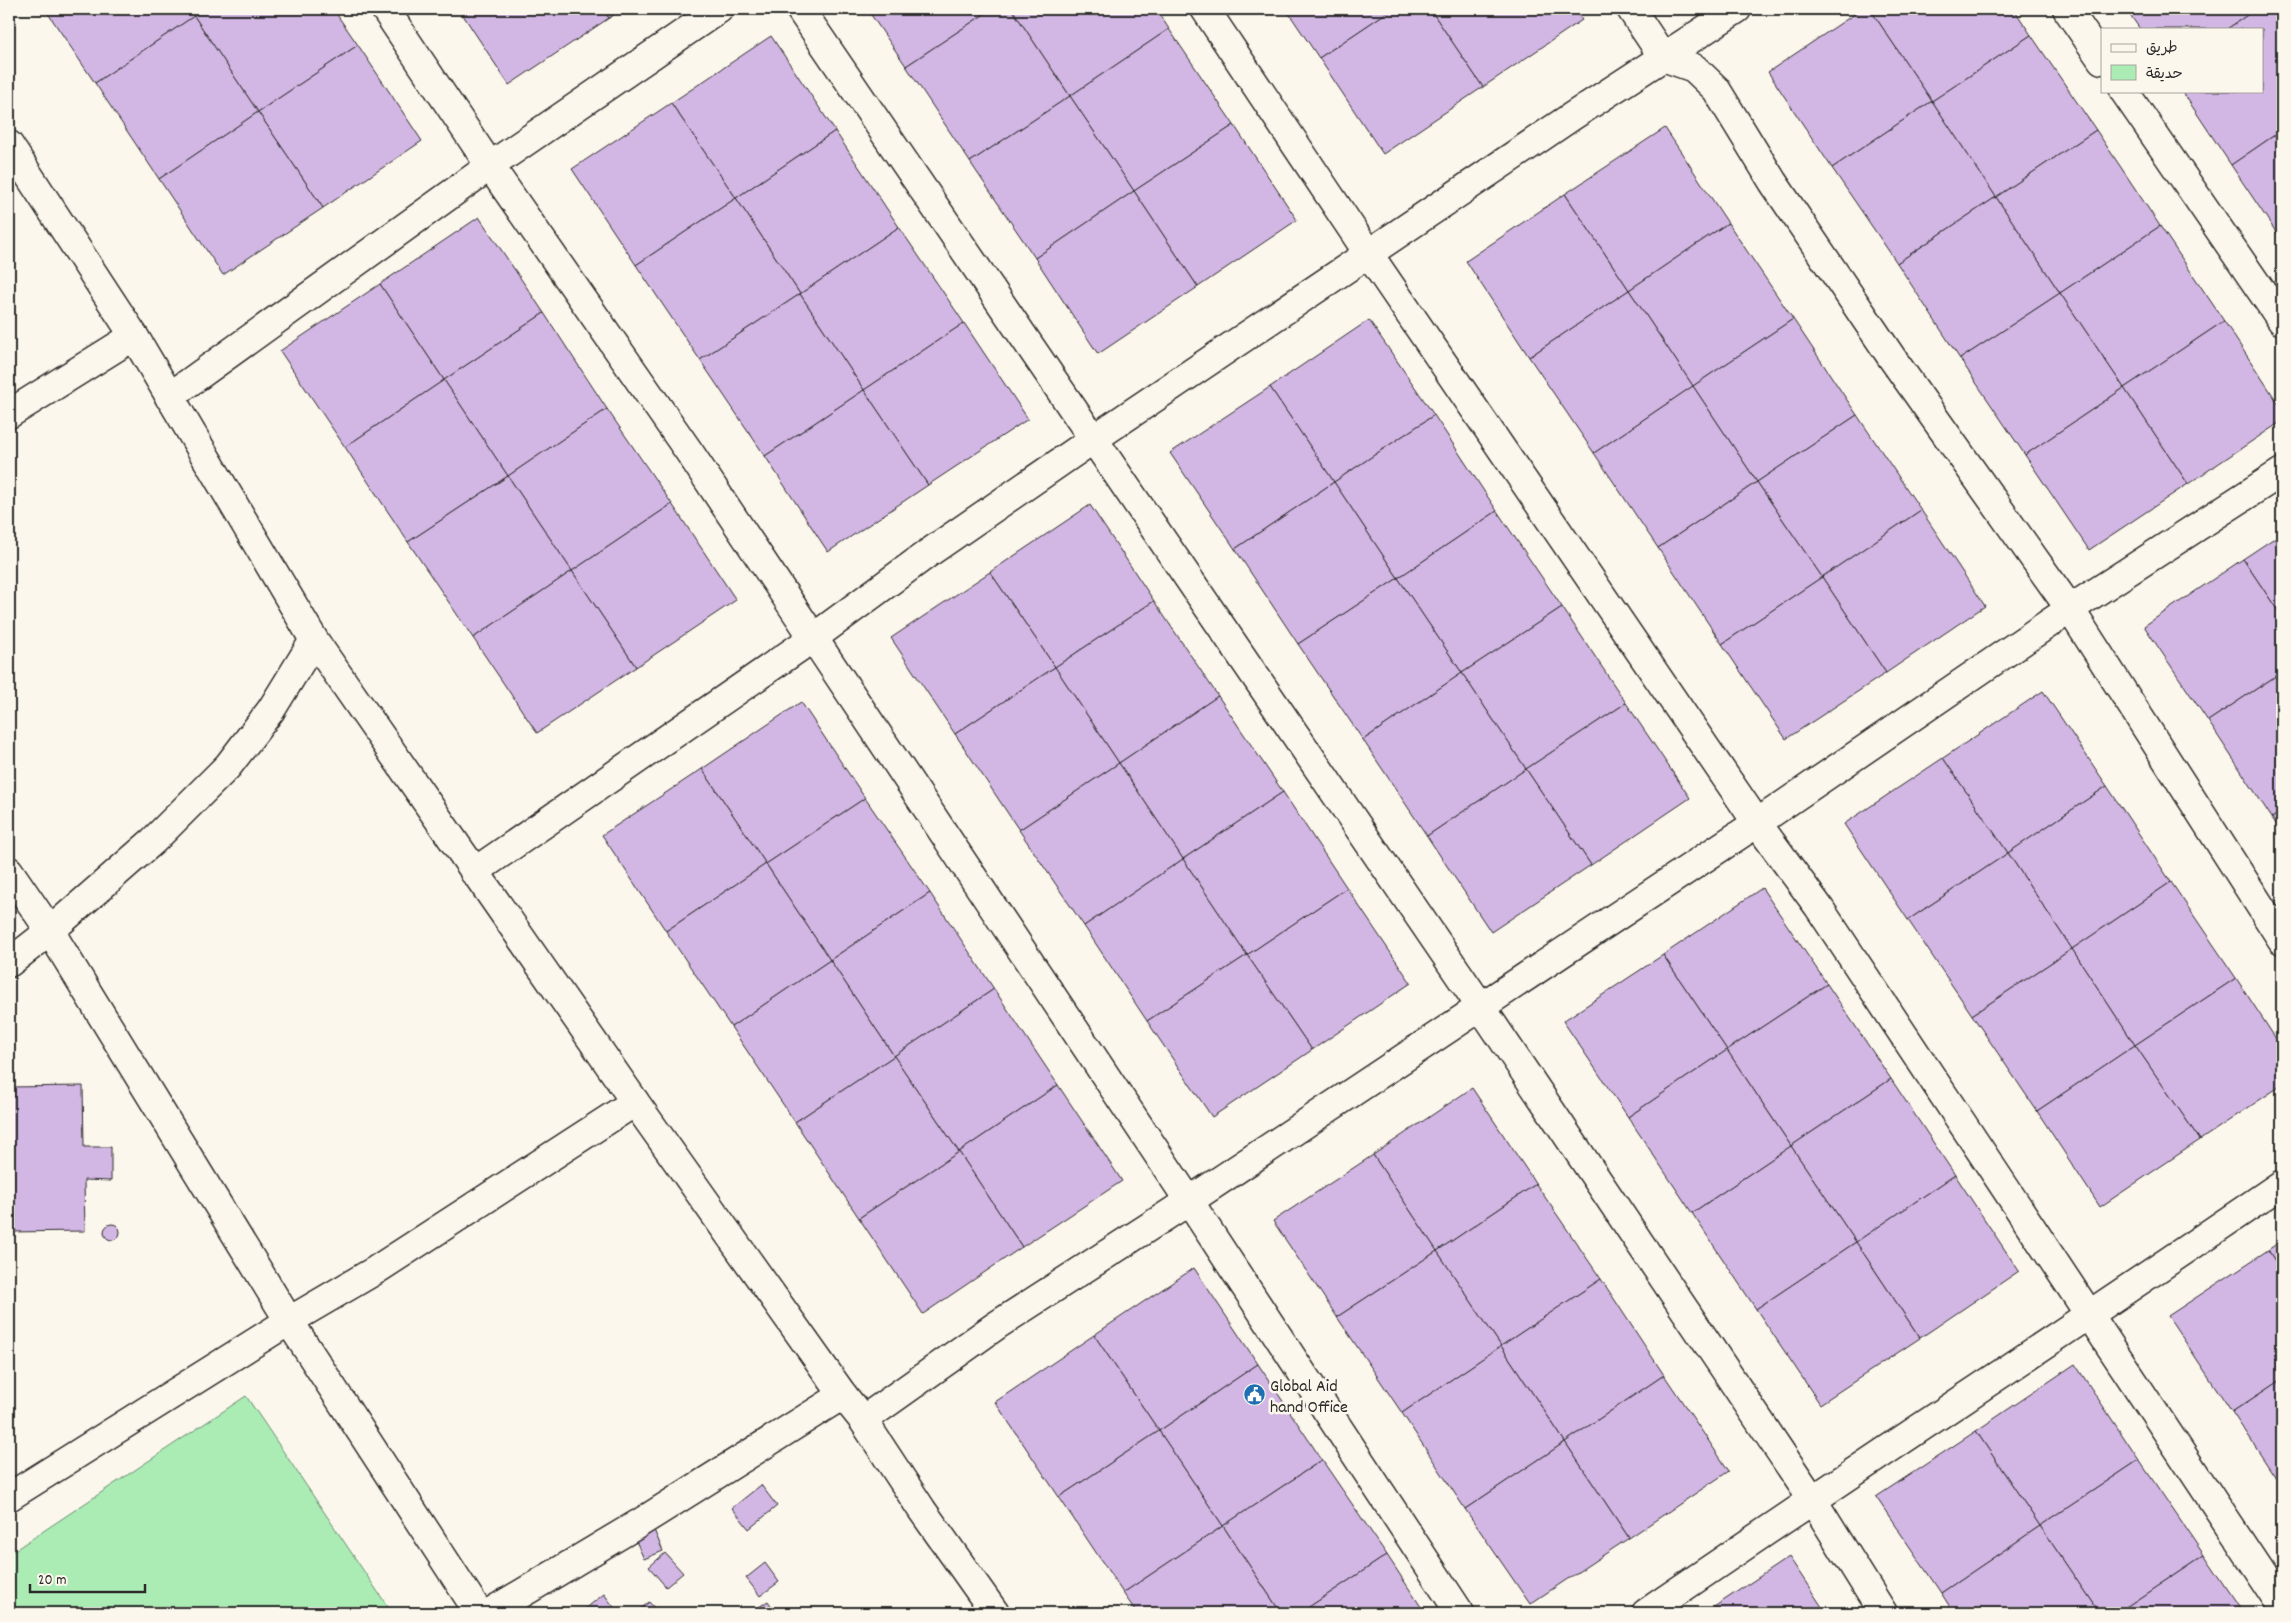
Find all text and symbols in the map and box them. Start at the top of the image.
legend [2101,28,2264,92]
text: طريق [2146,38,2178,60]
text: حديقة [2146,64,2183,86]
place label: Global Aid hand Office [1270,1375,1348,1421]
public building icon: Global Aid hand Office [1242,1383,1266,1407]
scale bar [30,1562,145,1594]
text: 20 m [38,1570,66,1592]

